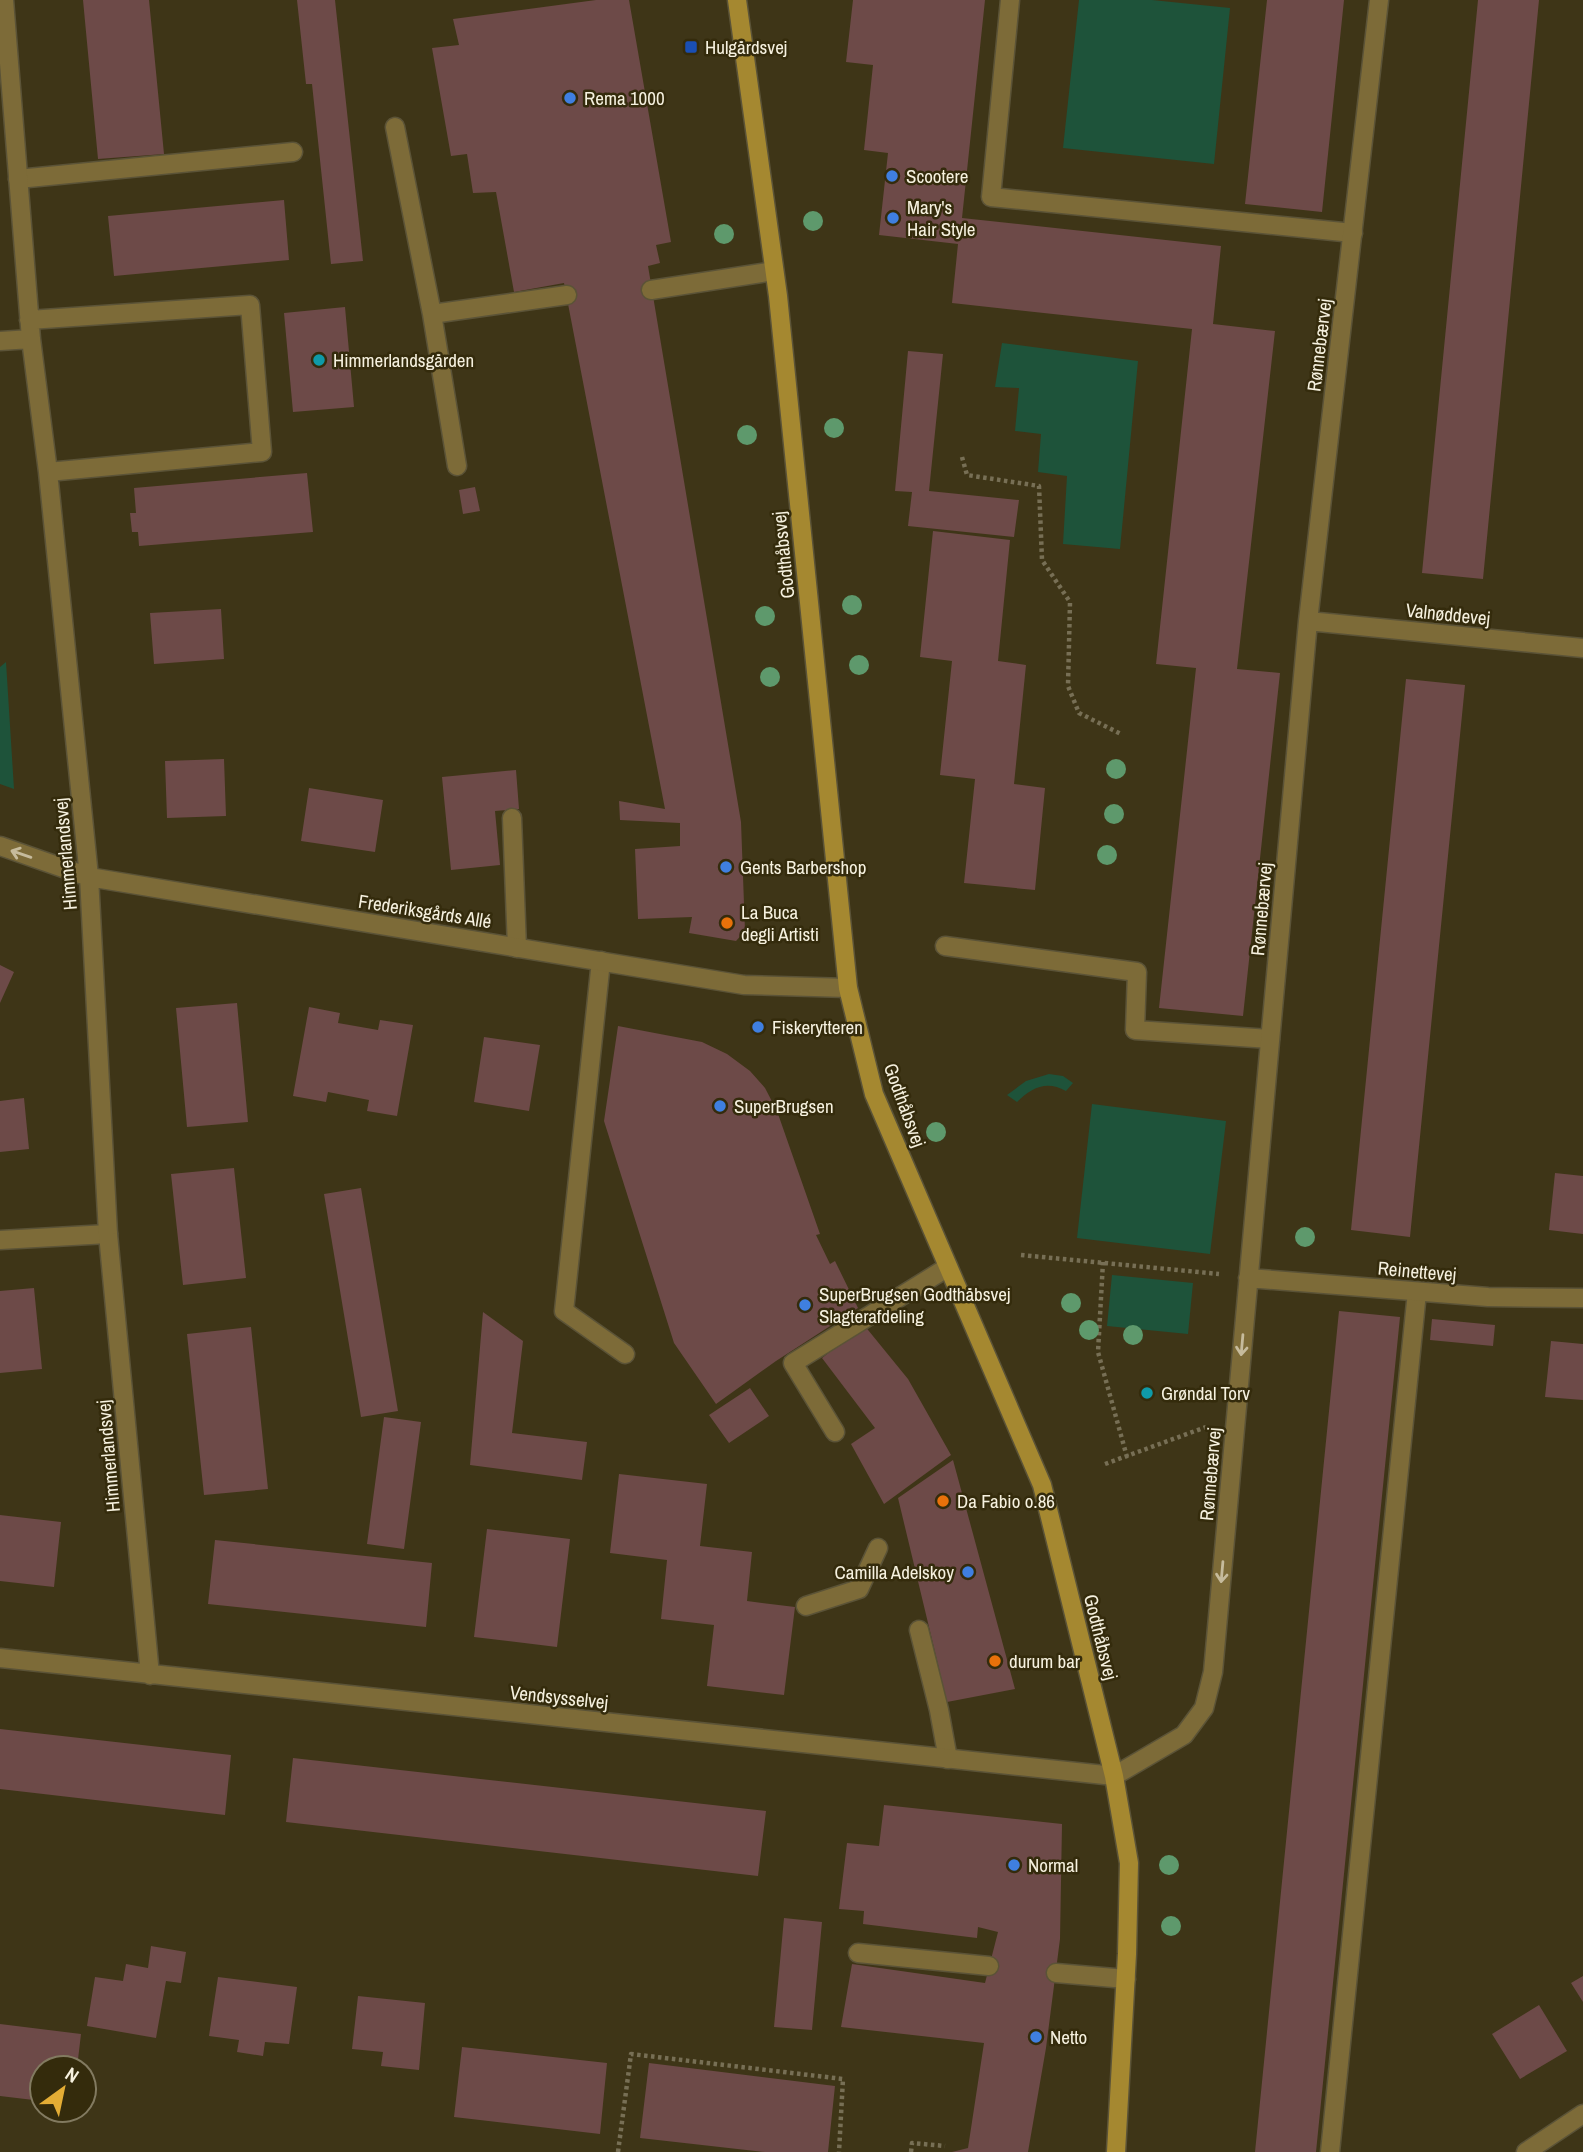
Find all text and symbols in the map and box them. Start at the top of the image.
place label: Hulgårdsvej [705,34,787,60]
marker: Hulgårdsvej [683,39,699,55]
place label: Rema 1000 [584,85,665,111]
marker: Rema 1000 [562,90,578,106]
place label: Scootere [906,163,968,189]
marker: Scootere [884,168,900,184]
place label: Mary's Hair Style [907,194,975,242]
marker: Mary's Hair Style [885,210,901,226]
street label: Rønnebærvej [1300,297,1338,393]
place label: Himmerlandsgården [333,347,474,373]
marker: Himmerlandsgården [311,352,327,368]
street label: Godthåbsvej [765,510,801,600]
street label: Valnøddevej [1405,597,1491,631]
street label: Himmerlandsvej [47,797,83,911]
one-way arrow [11,847,33,859]
place label: Gents Barbershop [740,854,866,880]
marker: Gents Barbershop [718,859,734,875]
street label: Rønnebærvej [1244,861,1278,957]
street label: Frederiksgårds Allé [357,888,493,934]
place label: La Buca degli Artisti [741,899,819,947]
marker: La Buca degli Artisti [719,915,735,931]
place label: Fiskerytteren [772,1014,863,1040]
marker: Fiskerytteren [750,1019,766,1035]
street label: Godthåbsvej [878,1059,932,1151]
place label: SuperBrugsen [734,1093,834,1119]
marker: SuperBrugsen [712,1098,728,1114]
street label: Reinettevej [1377,1255,1457,1287]
place label: SuperBrugsen Godthåbsvej Slagterafdeling [819,1281,1010,1329]
marker: SuperBrugsen Godthåbsvej Slagterafdeling [797,1297,813,1313]
one-way arrow [1235,1334,1248,1356]
place label: Grøndal Torv [1161,1380,1250,1406]
marker: Grøndal Torv [1139,1385,1155,1401]
street label: Himmerlandsvej [90,1399,126,1513]
street label: Rønnebærvej [1193,1426,1227,1522]
place label: Da Fabio o.86 [957,1488,1055,1514]
marker: Da Fabio o.86 [935,1493,951,1509]
place label: Camilla Adelskoy [835,1559,954,1585]
one-way arrow [1215,1560,1228,1583]
marker: Camilla Adelskoy [960,1564,976,1580]
street label: Godthåbsvej [1078,1591,1124,1683]
place label: durum bar [1009,1648,1081,1674]
marker: durum bar [987,1653,1003,1669]
street label: Vendsysselvej [509,1679,609,1715]
place label: Normal [1028,1852,1078,1878]
marker: Normal [1006,1857,1022,1873]
place label: Netto [1050,2024,1087,2050]
marker: Netto [1028,2029,1044,2045]
north arrow [28,2054,98,2124]
text: N [60,2061,84,2089]

